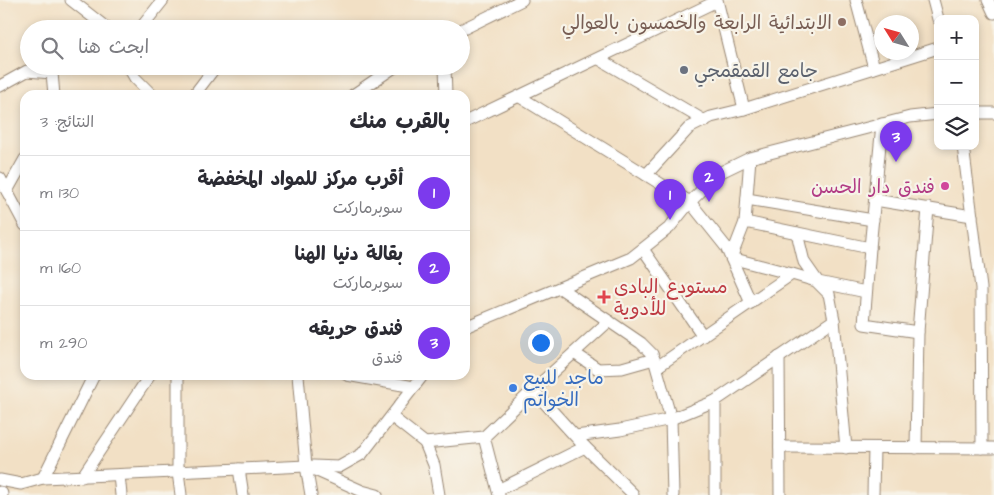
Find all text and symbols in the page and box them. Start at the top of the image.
place label: الابتدائية الرابعة والخمسون بالعوالي [562,10,832,39]
north arrow [874,15,919,60]
map controls [934,15,979,150]
button: + [934,15,979,60]
marker: الابتدائية الرابعة والخمسون بالعوالي [836,16,848,28]
search box [20,20,470,75]
icon: search [38,34,66,62]
text: ابحث هنا [78,34,149,61]
place label: جامع القمقمجي [694,58,818,87]
button: − [934,60,979,105]
marker: جامع القمقمجي [678,64,690,76]
button: layers [934,105,979,150]
text: بالقرب منك [349,107,450,136]
text: النتائج: 3 [40,111,94,133]
pin: 3 [880,121,912,162]
pin: 2 [693,161,725,202]
text: أقرب مركز للمواد المخفضة [197,166,403,193]
place label: فندق دار الحسن [811,174,935,201]
pin: 1 [654,179,686,220]
marker: فندق دار الحسن [939,180,951,192]
text: 130 m [40,182,79,204]
text: 1 [433,182,435,204]
text: سوبرماركت [333,197,403,219]
text: بقالة دنيا الهنا [294,241,403,268]
text: 160 m [40,257,81,279]
text: 2 [429,257,439,279]
text: سوبرماركت [333,272,403,294]
place label: مستودع البادى للأدوية [614,274,728,323]
marker: مستودع البادى للأدوية [598,291,610,303]
text: فندق حريقه [309,316,403,343]
your location [528,330,554,356]
text: 290 m [40,332,87,354]
text: 3 [430,332,438,354]
text: فندق [372,347,403,369]
place label: ماجد للبيع الخواتم [523,365,604,414]
marker: ماجد للبيع الخواتم [507,382,519,394]

